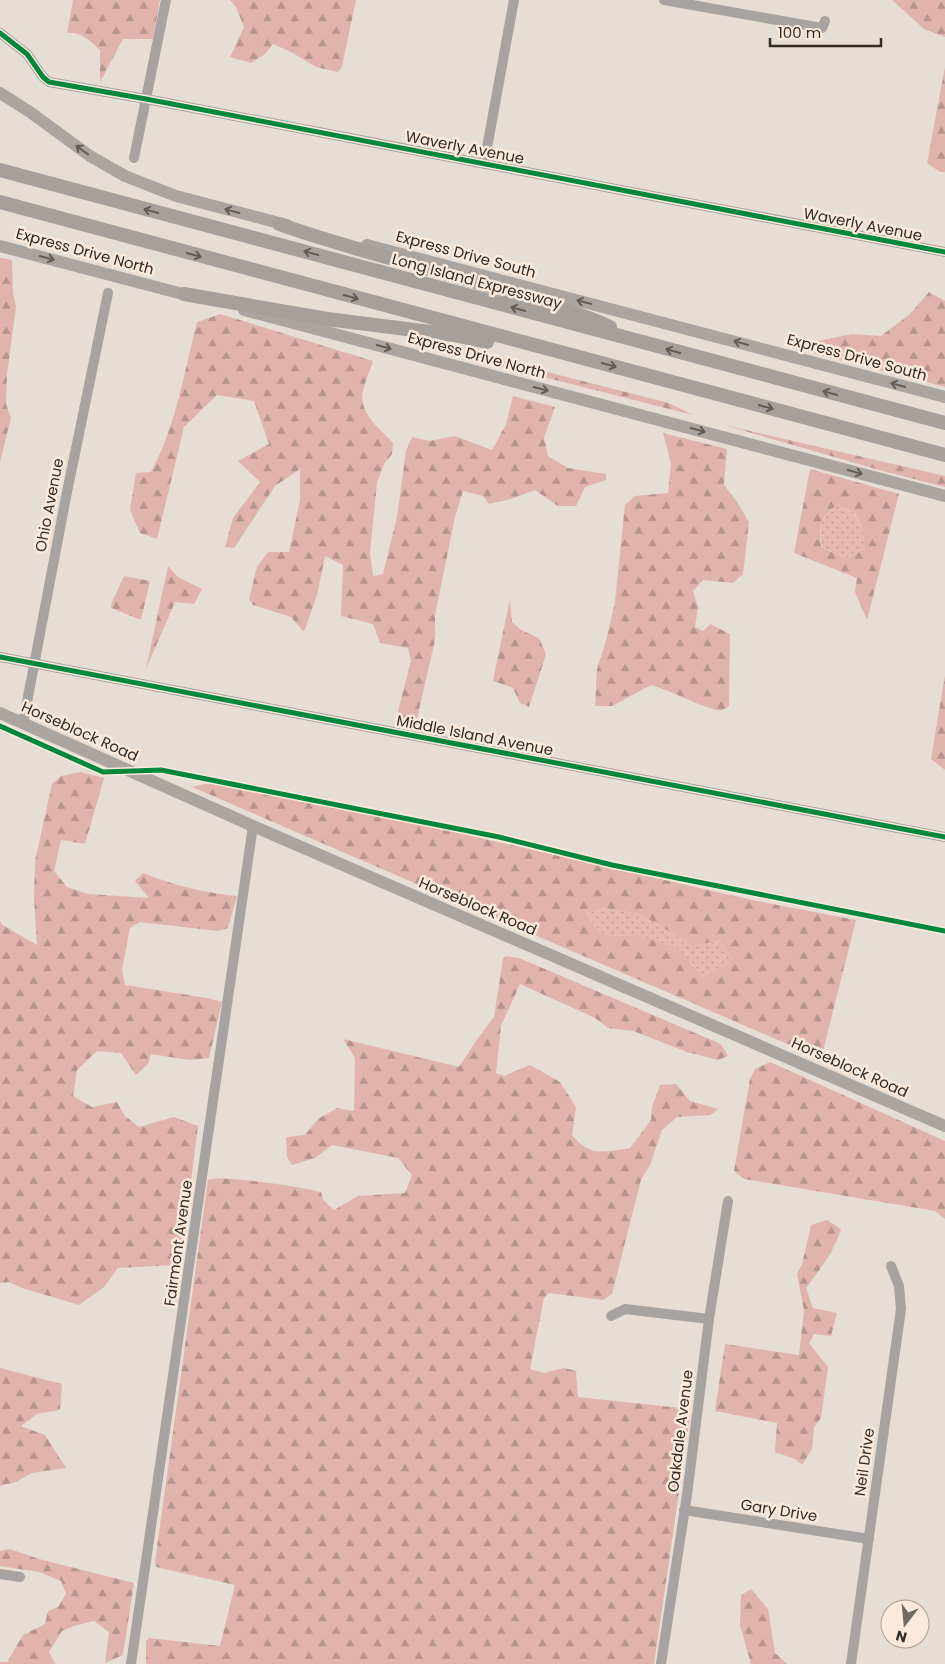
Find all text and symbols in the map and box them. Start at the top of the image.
scale bar [770,15,881,47]
text: 100 m [778,22,821,43]
street label: Waverly Avenue [404,125,526,169]
one-way arrow [76,145,90,156]
street label: Waverly Avenue [802,202,924,246]
one-way arrow [143,206,159,215]
one-way arrow [224,206,240,215]
street label: Express Drive North [14,222,156,280]
street label: Express Drive South [394,225,538,283]
one-way arrow [303,248,319,258]
street label: Long Island Expressway [390,248,565,314]
one-way arrow [185,251,201,260]
one-way arrow [39,254,55,263]
one-way arrow [342,292,358,302]
one-way arrow [576,297,592,306]
one-way arrow [511,304,527,314]
street label: Express Drive North [406,326,548,384]
street label: Express Drive South [785,328,929,386]
one-way arrow [733,338,749,348]
one-way arrow [375,343,391,352]
one-way arrow [666,346,682,355]
one-way arrow [601,361,617,371]
one-way arrow [890,380,906,389]
one-way arrow [532,385,548,394]
one-way arrow [823,388,839,397]
one-way arrow [758,403,774,412]
one-way arrow [689,426,705,436]
street label: Ohio Avenue [30,456,68,554]
one-way arrow [846,468,862,477]
street label: Horseblock Road [18,696,142,766]
street label: Middle Island Avenue [395,709,555,761]
street label: Horseblock Road [416,872,540,940]
street label: Horseblock Road [788,1032,912,1102]
street label: Fairmont Avenue [159,1178,197,1308]
street label: Oakdale Avenue [662,1369,698,1493]
street label: Neil Drive [849,1426,879,1498]
street label: Gary Drive [739,1494,819,1526]
north arrow [880,1599,930,1649]
text: N [894,1625,909,1648]

